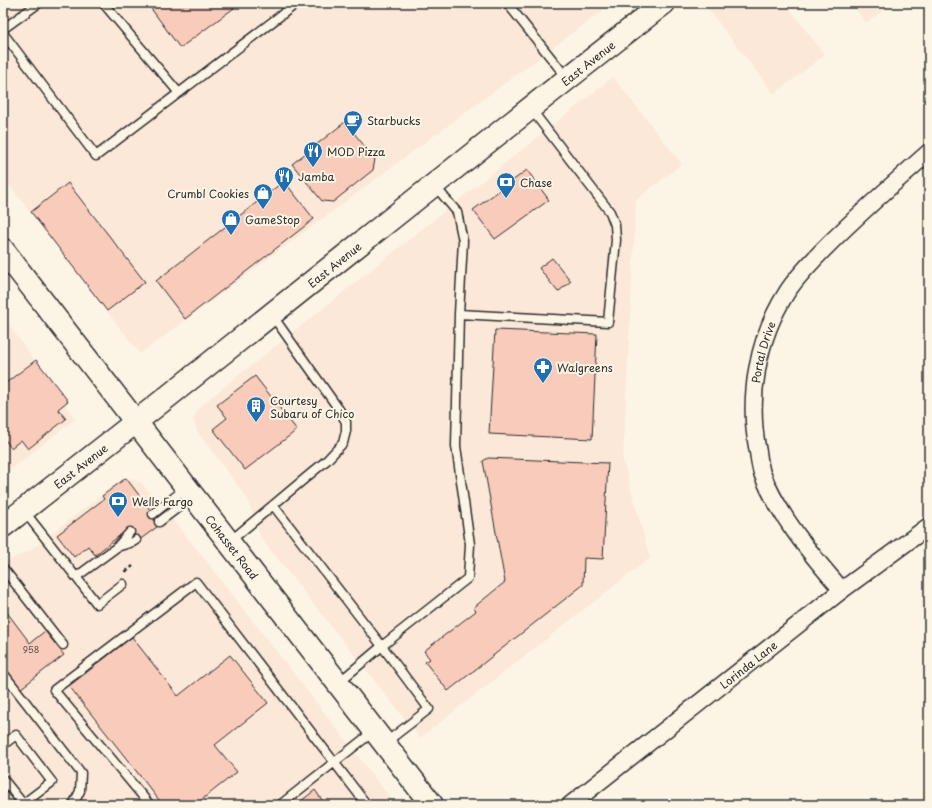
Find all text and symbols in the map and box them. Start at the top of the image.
street label: East Avenue [557,36,618,89]
cafe icon: Starbucks [342,109,364,137]
place label: Starbucks [367,112,420,129]
restaurant icon: MOD Pizza [302,140,324,168]
place label: MOD Pizza [327,143,386,160]
restaurant icon: Jamba [273,165,295,193]
place label: Jamba [298,168,335,185]
bank icon: Chase [495,171,517,199]
place label: Chase [520,174,552,191]
shop icon: Crumbl Cookies [252,182,274,210]
place label: Crumbl Cookies [167,185,249,202]
shop icon: GameStop [220,208,242,236]
place label: GameStop [245,211,300,228]
street label: East Avenue [304,238,365,291]
street label: Portal Drive [747,318,779,384]
pharmacy icon: Walgreens [532,356,554,384]
place label: Walgreens [557,359,613,376]
place label: Courtesy Subaru of Chico [270,392,354,422]
building icon: Courtesy Subaru of Chico [245,395,267,423]
street label: East Avenue [50,439,111,492]
bank icon: Wells Fargo [107,490,129,518]
place label: Wells Fargo [132,493,193,510]
street label: Cohasset Road [202,511,263,583]
street label: Lorinda Lane [716,636,780,692]
house number: 958 [23,642,39,656]

